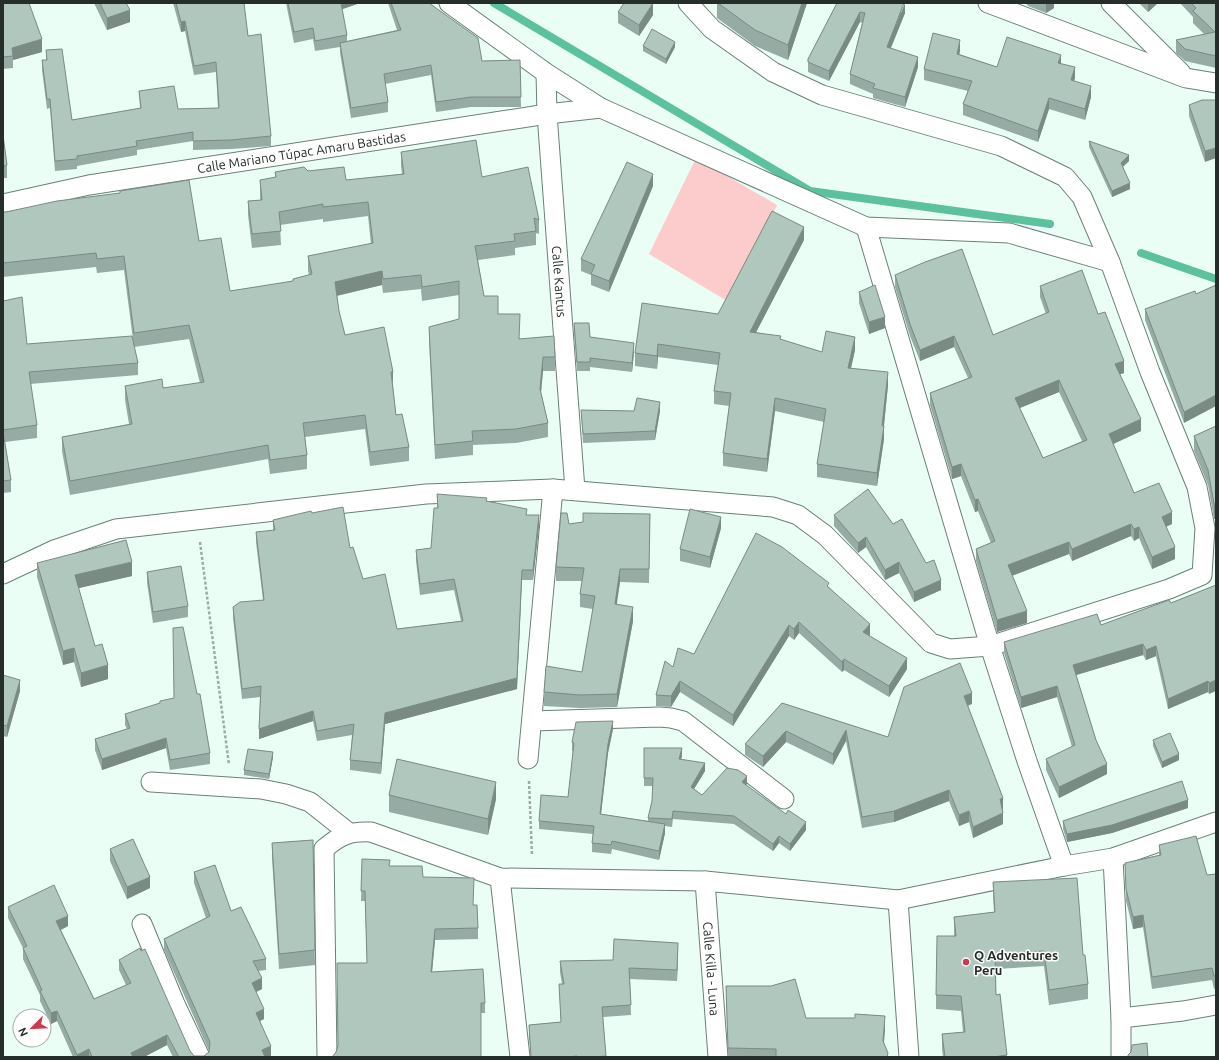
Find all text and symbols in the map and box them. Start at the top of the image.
street label: Calle Mariano Túpac Amaru Bastidas [196,129,407,175]
street label: Calle Kantus [550,245,569,318]
street label: Calle Killa - Luna [701,921,722,1016]
place label: Q Adventures Peru [974,948,1058,977]
marker: Q Adventures Peru [961,957,971,967]
north arrow [12,1008,52,1048]
text: N [16,1026,30,1038]

